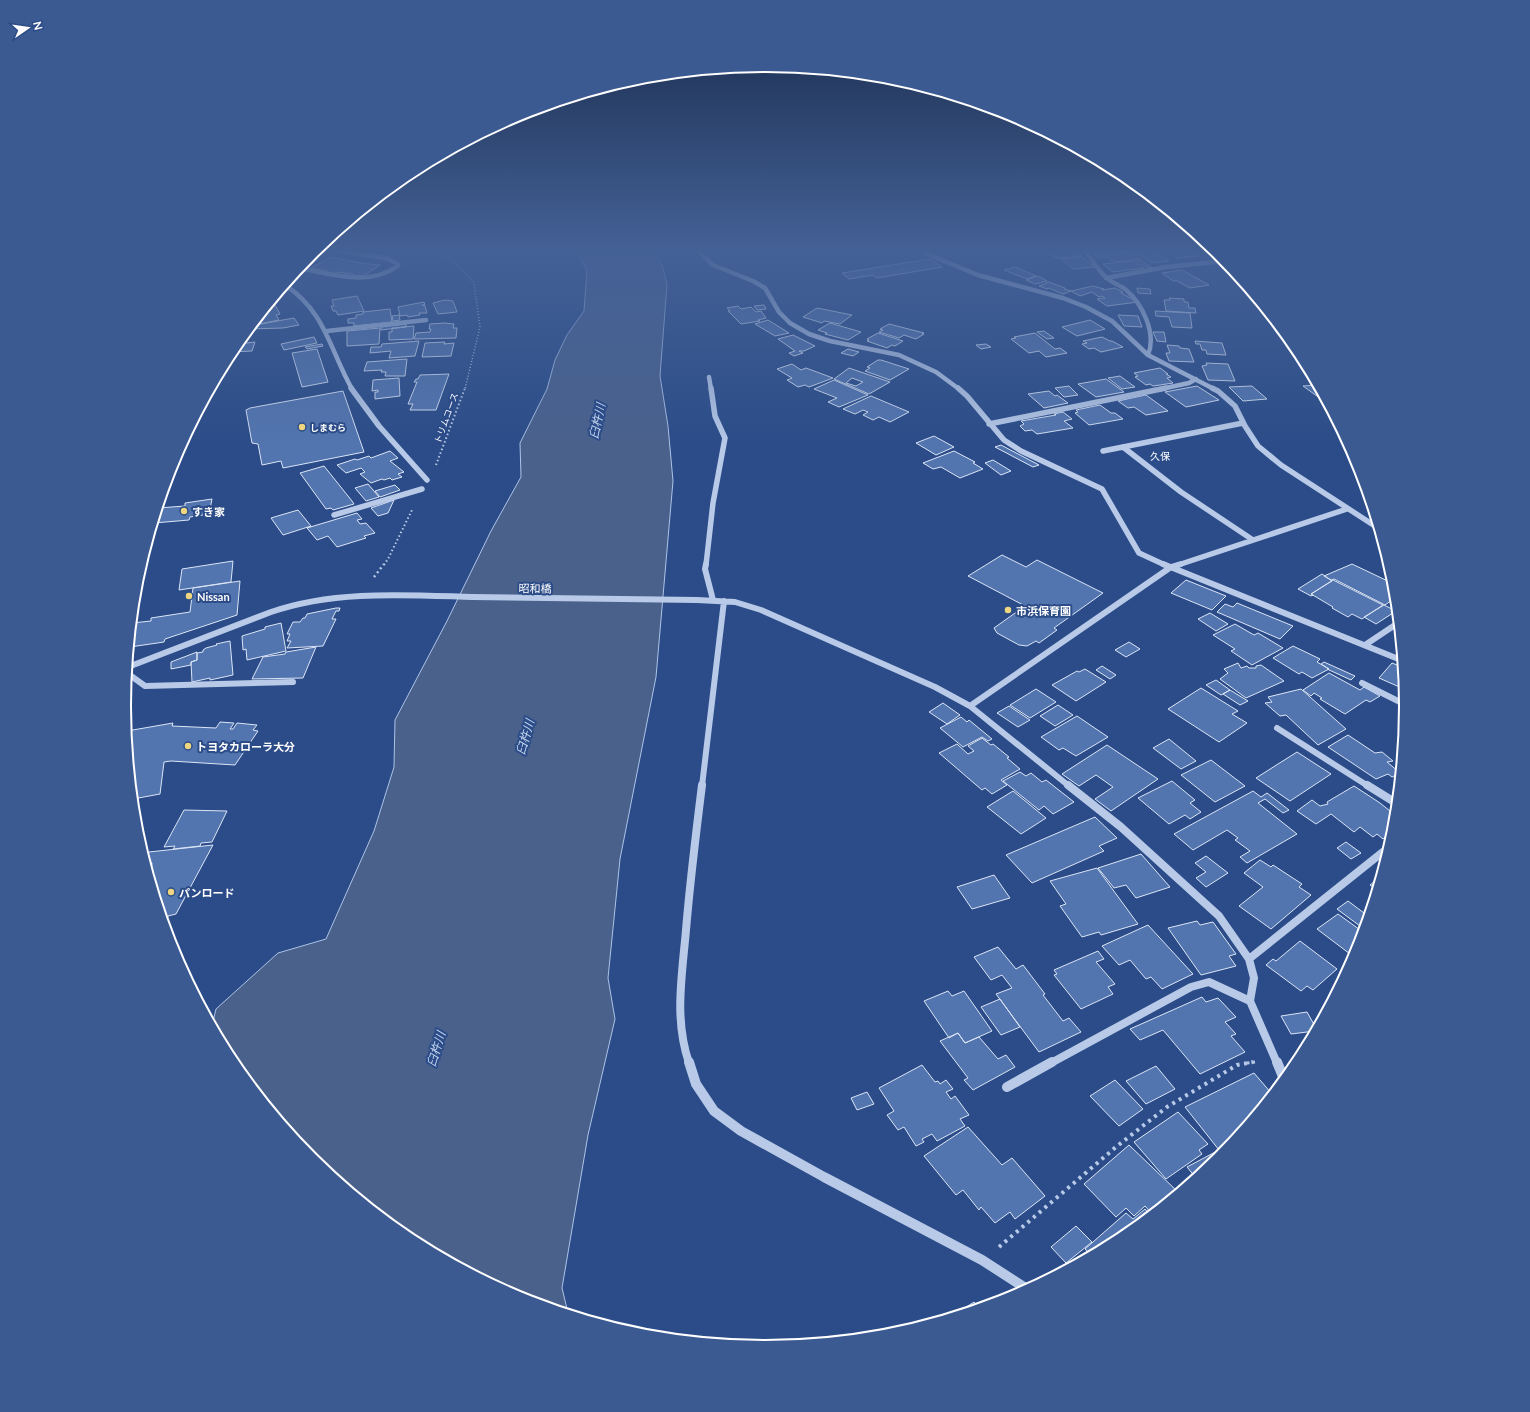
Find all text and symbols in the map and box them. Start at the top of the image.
north arrow [8,8,48,48]
text: N [31,20,46,31]
street label: トリムコース [432,391,460,445]
water label: 臼杵川 [586,400,608,440]
marker: しまむら [297,422,307,432]
place label: しまむら [310,422,346,433]
district label: 久保 [1150,450,1171,462]
place label: すき家 [192,505,225,518]
marker: すき家 [179,506,189,516]
street label: 昭和橋 [518,581,552,595]
place label: Nissan [197,590,230,603]
marker: Nissan [184,591,194,601]
place label: 市浜保育園 [1016,604,1071,617]
marker: 市浜保育園 [1003,605,1013,615]
water label: 臼杵川 [513,716,538,756]
place label: トヨタカローラ大分 [196,740,295,753]
marker: トヨタカローラ大分 [183,741,193,751]
place label: パンロード [179,886,235,899]
marker: パンロード [166,887,176,897]
water label: 臼杵川 [424,1028,449,1068]

